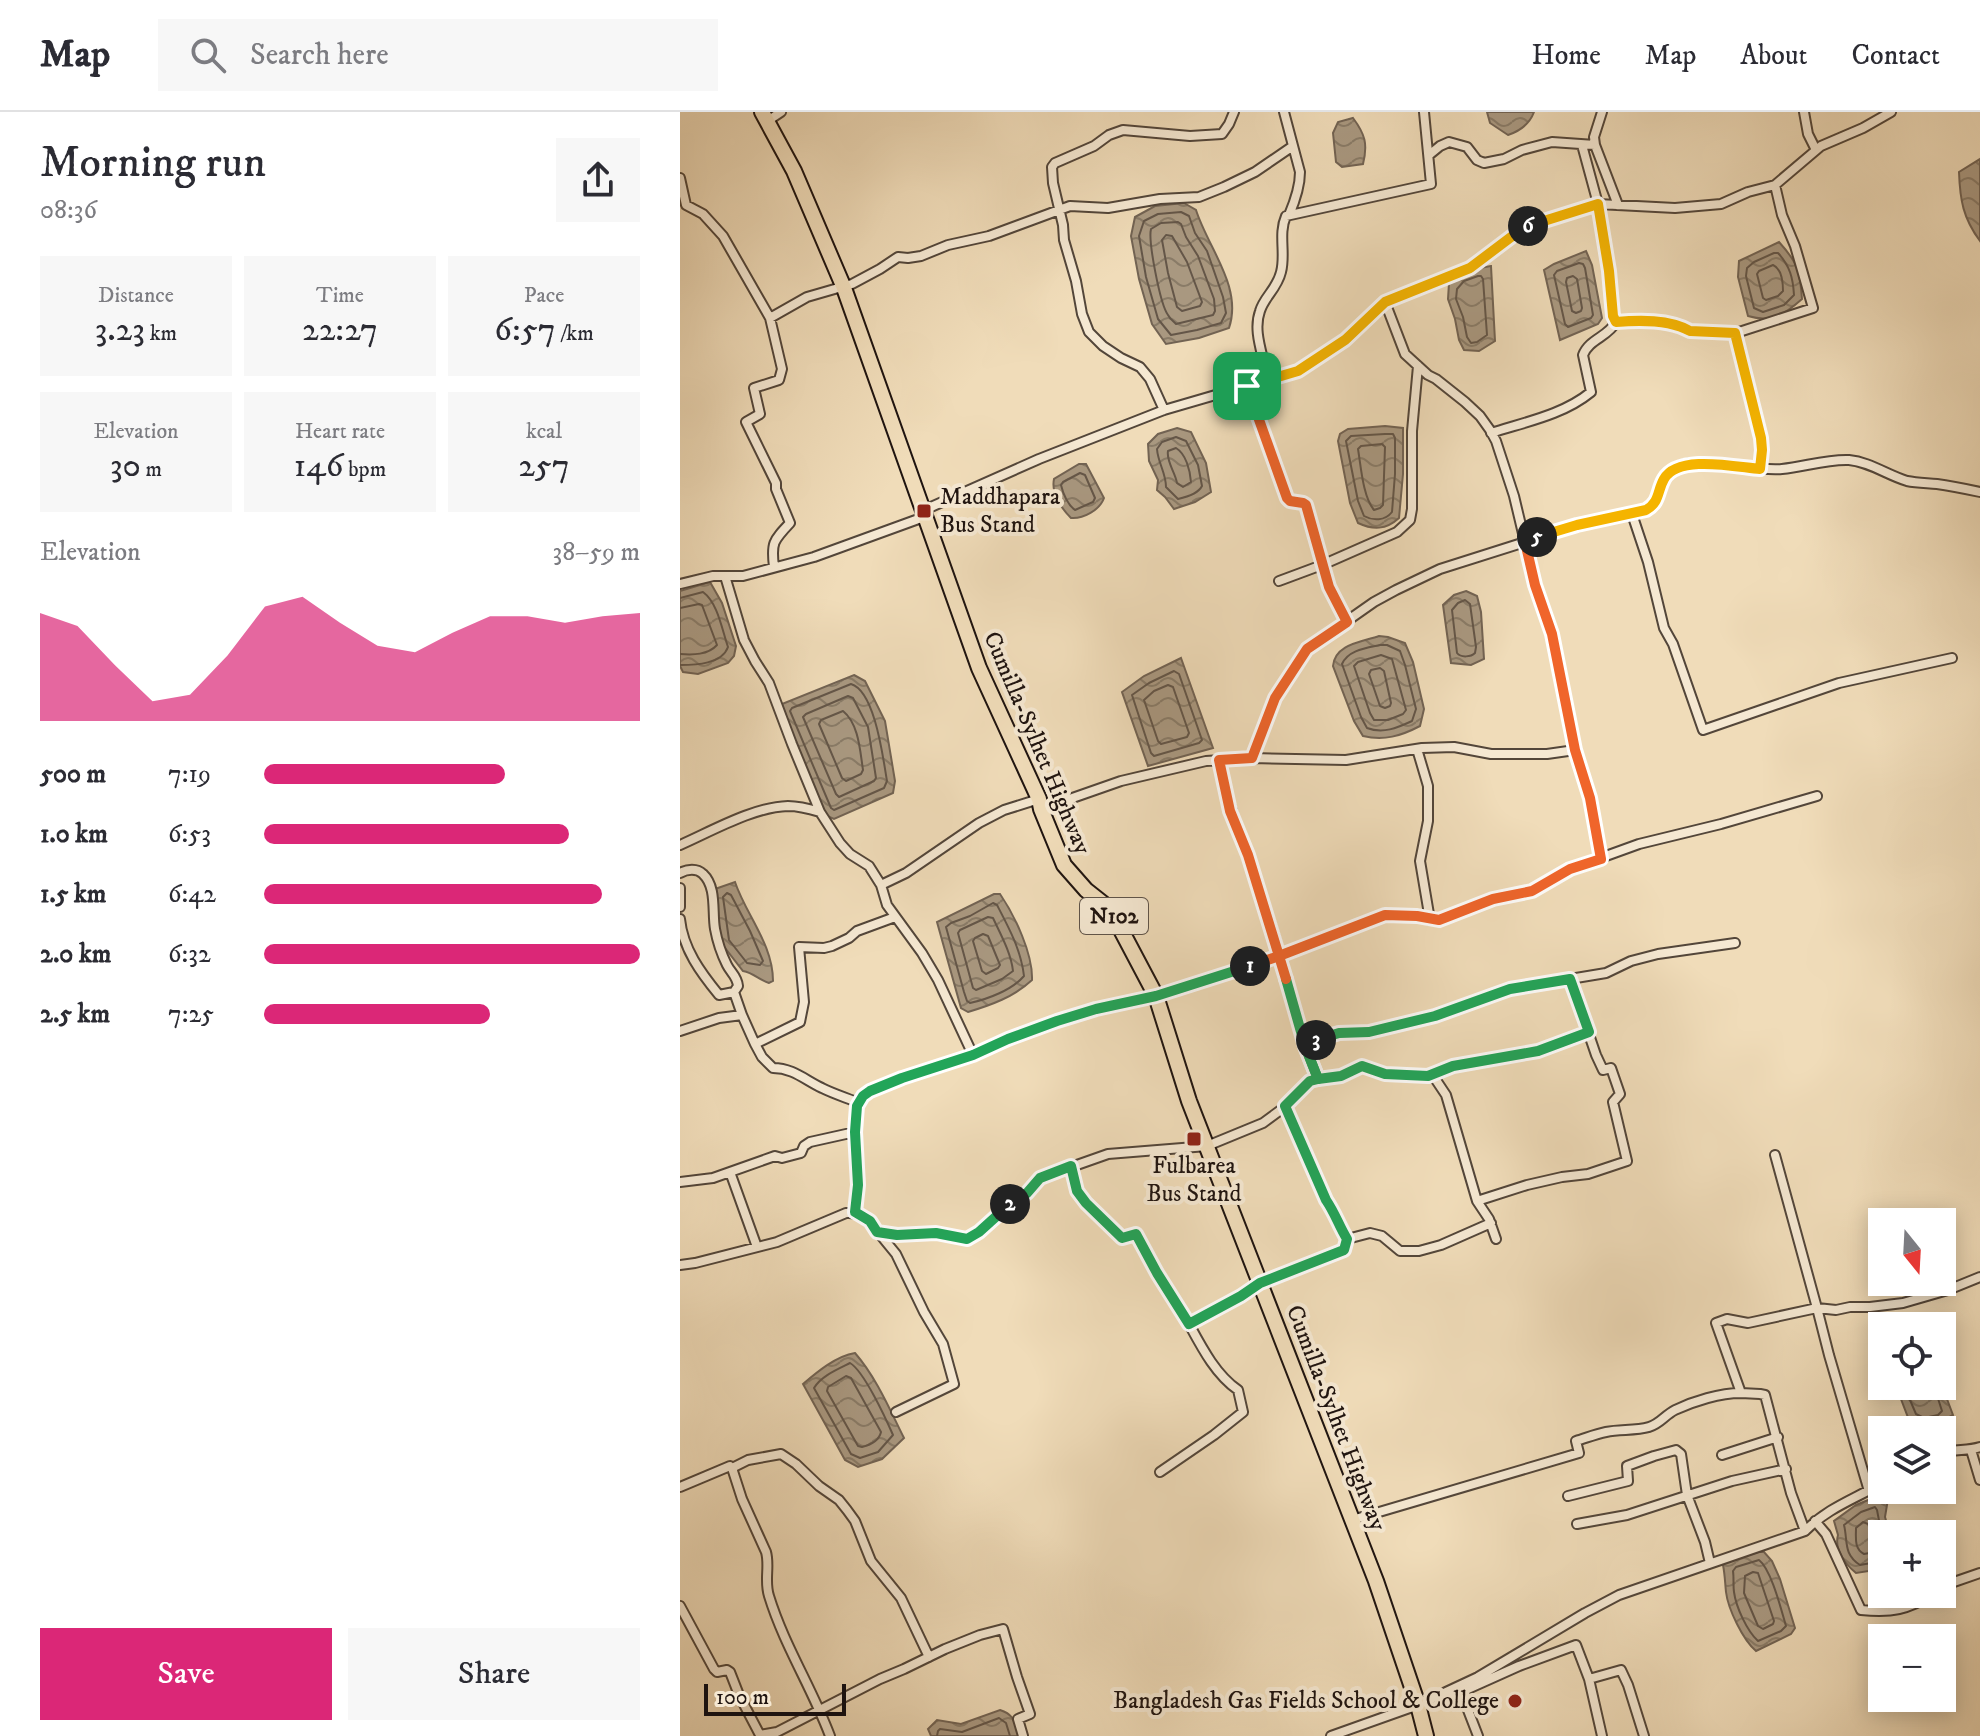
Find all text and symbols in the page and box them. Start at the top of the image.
search box [158,19,718,91]
text: Map [40,31,110,79]
icon: search [186,33,230,77]
text: Search here [250,37,389,74]
text: Home [1532,38,1601,73]
text: Map [1645,38,1696,73]
text: About [1740,38,1807,73]
text: Contact [1851,38,1940,73]
text: Morning run [40,136,266,191]
button: share [556,138,640,222]
text: 08:36 [40,194,97,227]
pin: 6 [1508,206,1548,246]
text: 6 [1522,212,1534,239]
text: Distance [98,282,174,309]
text: Time [316,282,364,309]
text: Pace [524,282,564,309]
text: 3.23 [95,309,145,351]
text: 22:27 [302,309,378,351]
text: 6:57 [494,309,556,351]
text: km [145,320,177,347]
text: /km [556,320,594,347]
pin [1213,352,1281,420]
icon: arrive [1225,364,1269,408]
text: Elevation [93,418,179,445]
text: Heart rate [295,418,385,445]
text: kcal [526,418,562,445]
text: 30 [110,445,141,487]
text: 146 [294,445,344,487]
text: 257 [518,445,570,487]
text: m [141,456,162,483]
text: bpm [344,456,386,483]
place label: Maddhapara Bus Stand [940,482,1061,540]
marker: Maddhapara Bus Stand [915,502,933,520]
pin: 5 [1517,517,1557,557]
text: 5 [1532,523,1542,550]
text: Elevation [40,536,141,569]
text: 38–59 m [553,536,640,569]
street label: Cumilla-Sylhet Highway [976,627,1098,859]
text: 500 m [40,758,106,791]
text: 7:19 [168,758,211,791]
text: 1.0 km [40,818,108,851]
text: 6:53 [168,818,211,851]
text: 1.5 km [40,878,106,911]
text: 6:42 [168,878,216,911]
road number: N102 [1080,898,1148,934]
text: 2.0 km [40,938,111,971]
text: 6:32 [168,938,211,971]
pin: 1 [1230,946,1270,986]
text: 1 [1246,952,1254,979]
text: 2.5 km [40,998,110,1031]
text: 7:25 [168,998,214,1031]
pin: 3 [1296,1020,1336,1060]
text: 3 [1312,1026,1320,1053]
marker: Fulbarea Bus Stand [1185,1130,1203,1148]
place label: Fulbarea Bus Stand [1147,1151,1241,1209]
pin: 2 [990,1184,1030,1224]
text: 2 [1005,1190,1015,1217]
north arrow [1868,1208,1956,1296]
map controls [1868,1208,1956,1712]
street label: Cumilla-Sylhet Highway [1279,1301,1393,1536]
button: locate [1868,1312,1956,1400]
button: layers [1868,1416,1956,1504]
button: + [1868,1520,1956,1608]
button: − [1868,1624,1956,1712]
button: Save [40,1628,332,1720]
button: Share [348,1628,640,1720]
scale bar [704,1680,846,1716]
text: 100 m [716,1684,769,1711]
place label: Bangladesh Gas Fields School & College [1113,1686,1499,1716]
marker: Bangladesh Gas Fields School & College [1506,1692,1524,1710]

